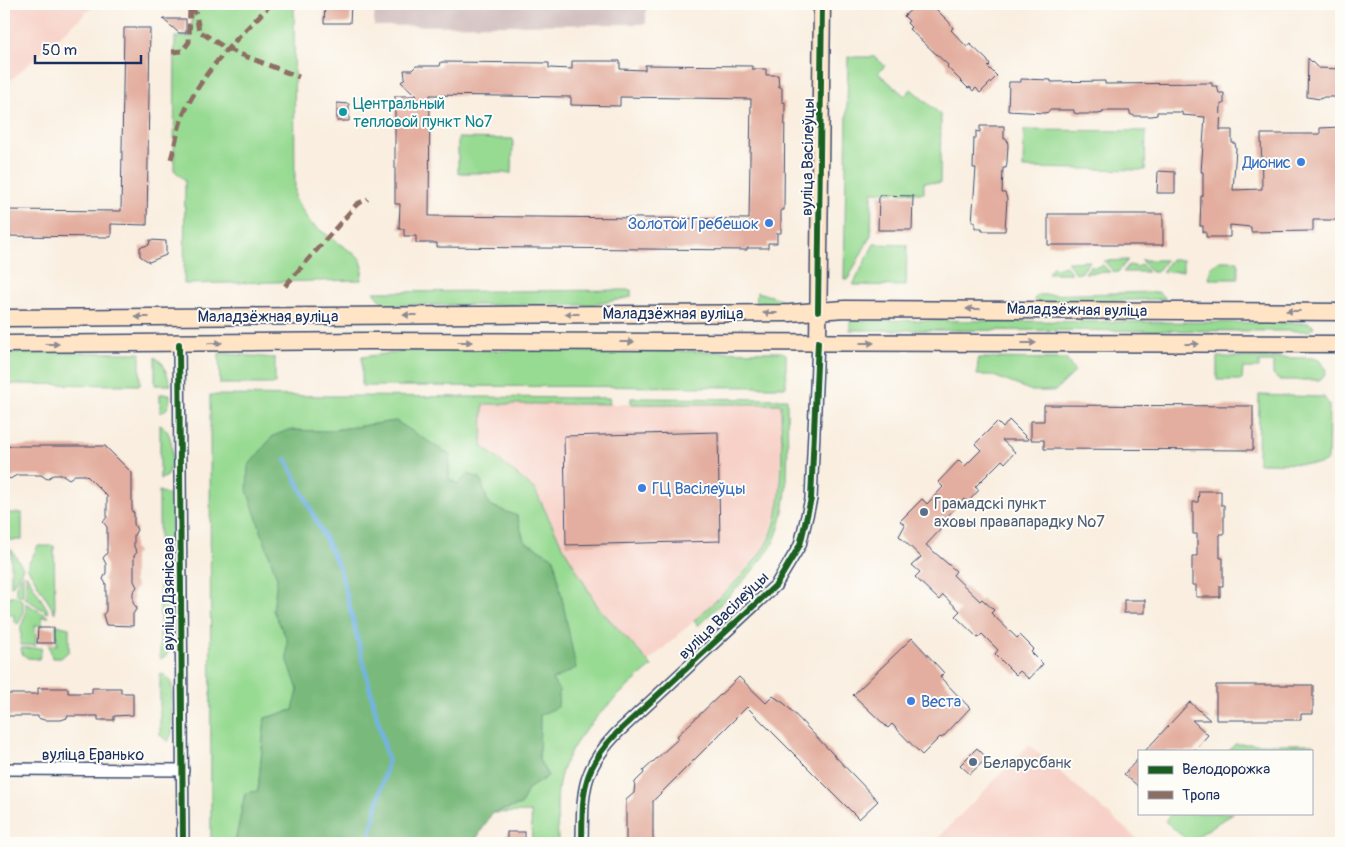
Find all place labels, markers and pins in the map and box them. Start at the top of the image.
place label: Центральный тепловой пункт №7 [353,94,493,132]
marker: Центральный тепловой пункт №7 [337,106,349,118]
place label: Дионис [1241,153,1291,173]
marker: Дионис [1295,156,1307,168]
place label: Золотой Гребешок [628,214,759,234]
marker: Золотой Гребешок [763,217,775,229]
place label: ГЦ Васілеўцы [652,479,745,499]
marker: ГЦ Васілеўцы [636,482,648,494]
place label: Грамадскі пункт аховы правапарадку №7 [934,494,1105,532]
marker: Грамадскі пункт аховы правапарадку №7 [918,506,930,518]
place label: Веста [921,692,961,712]
marker: Веста [905,695,917,707]
place label: Беларусбанк [983,753,1072,773]
marker: Беларусбанк [967,756,979,768]

